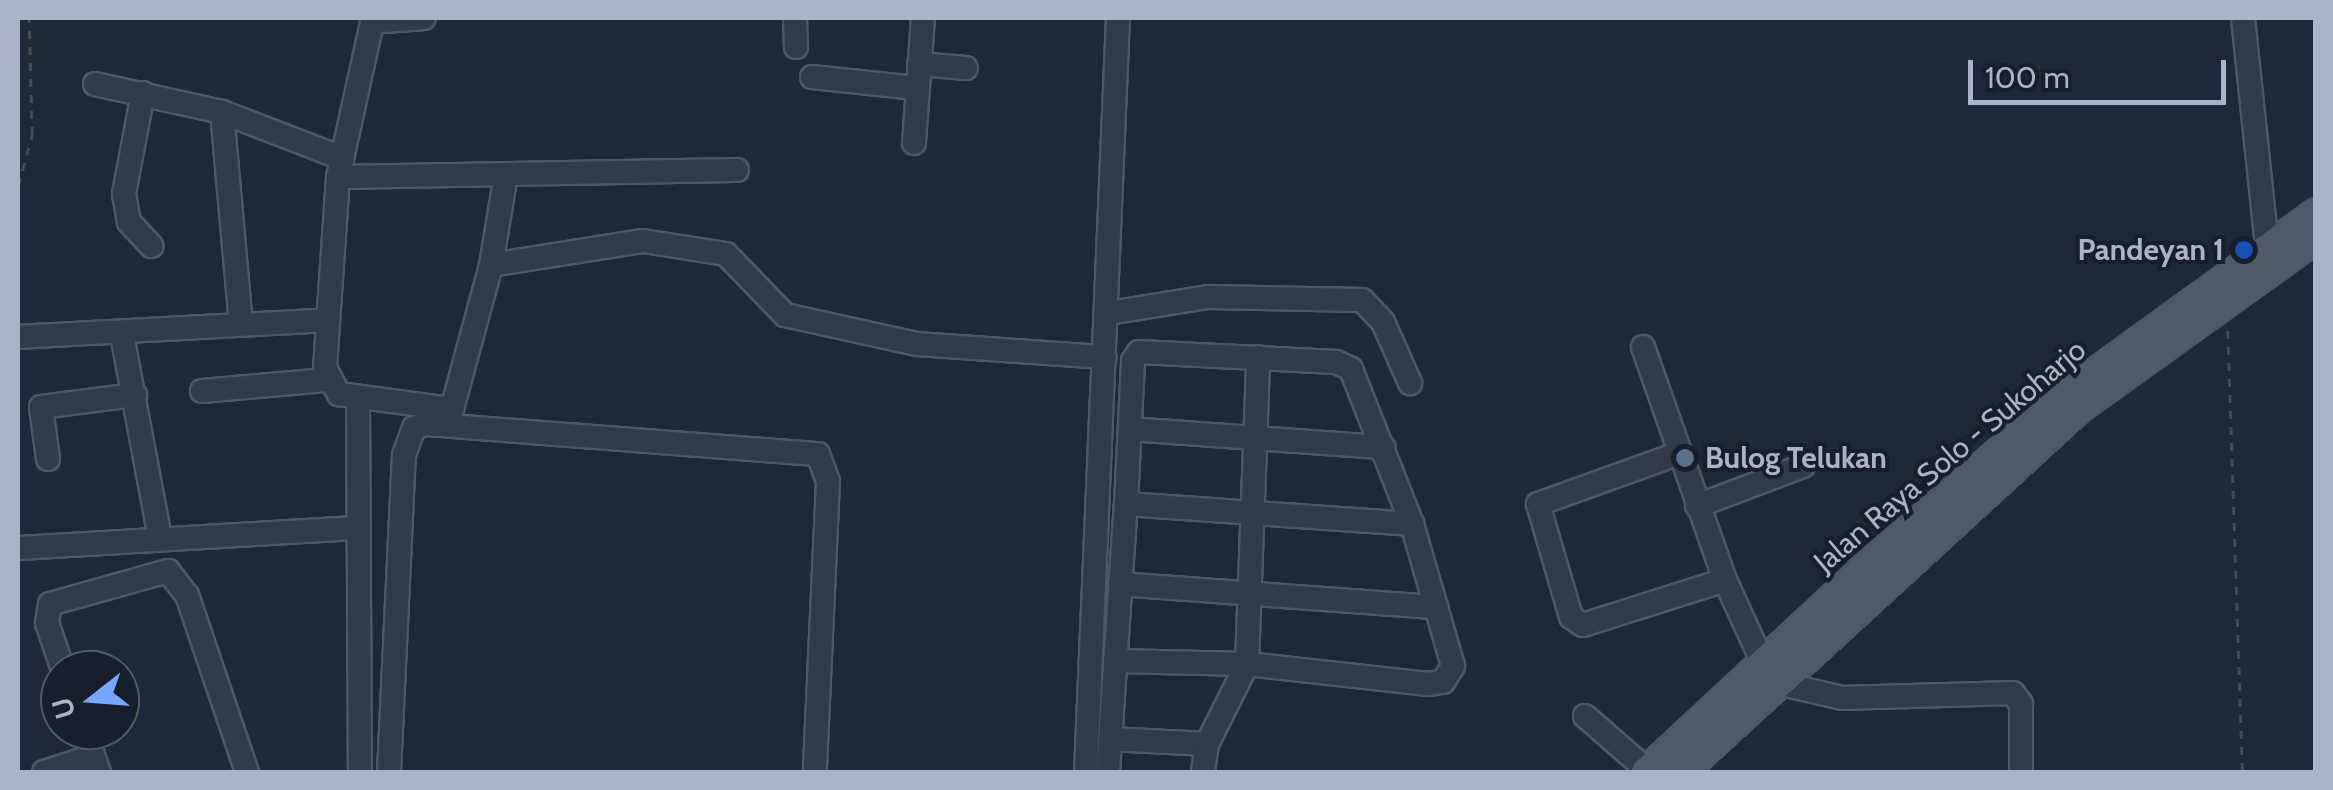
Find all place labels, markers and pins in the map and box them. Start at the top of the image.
place label: Pandeyan 1 [2077,232,2224,268]
marker: Pandeyan 1 [2233,239,2255,261]
place label: Bulog Telukan [1705,440,1887,476]
marker: Bulog Telukan [1674,447,1696,469]

